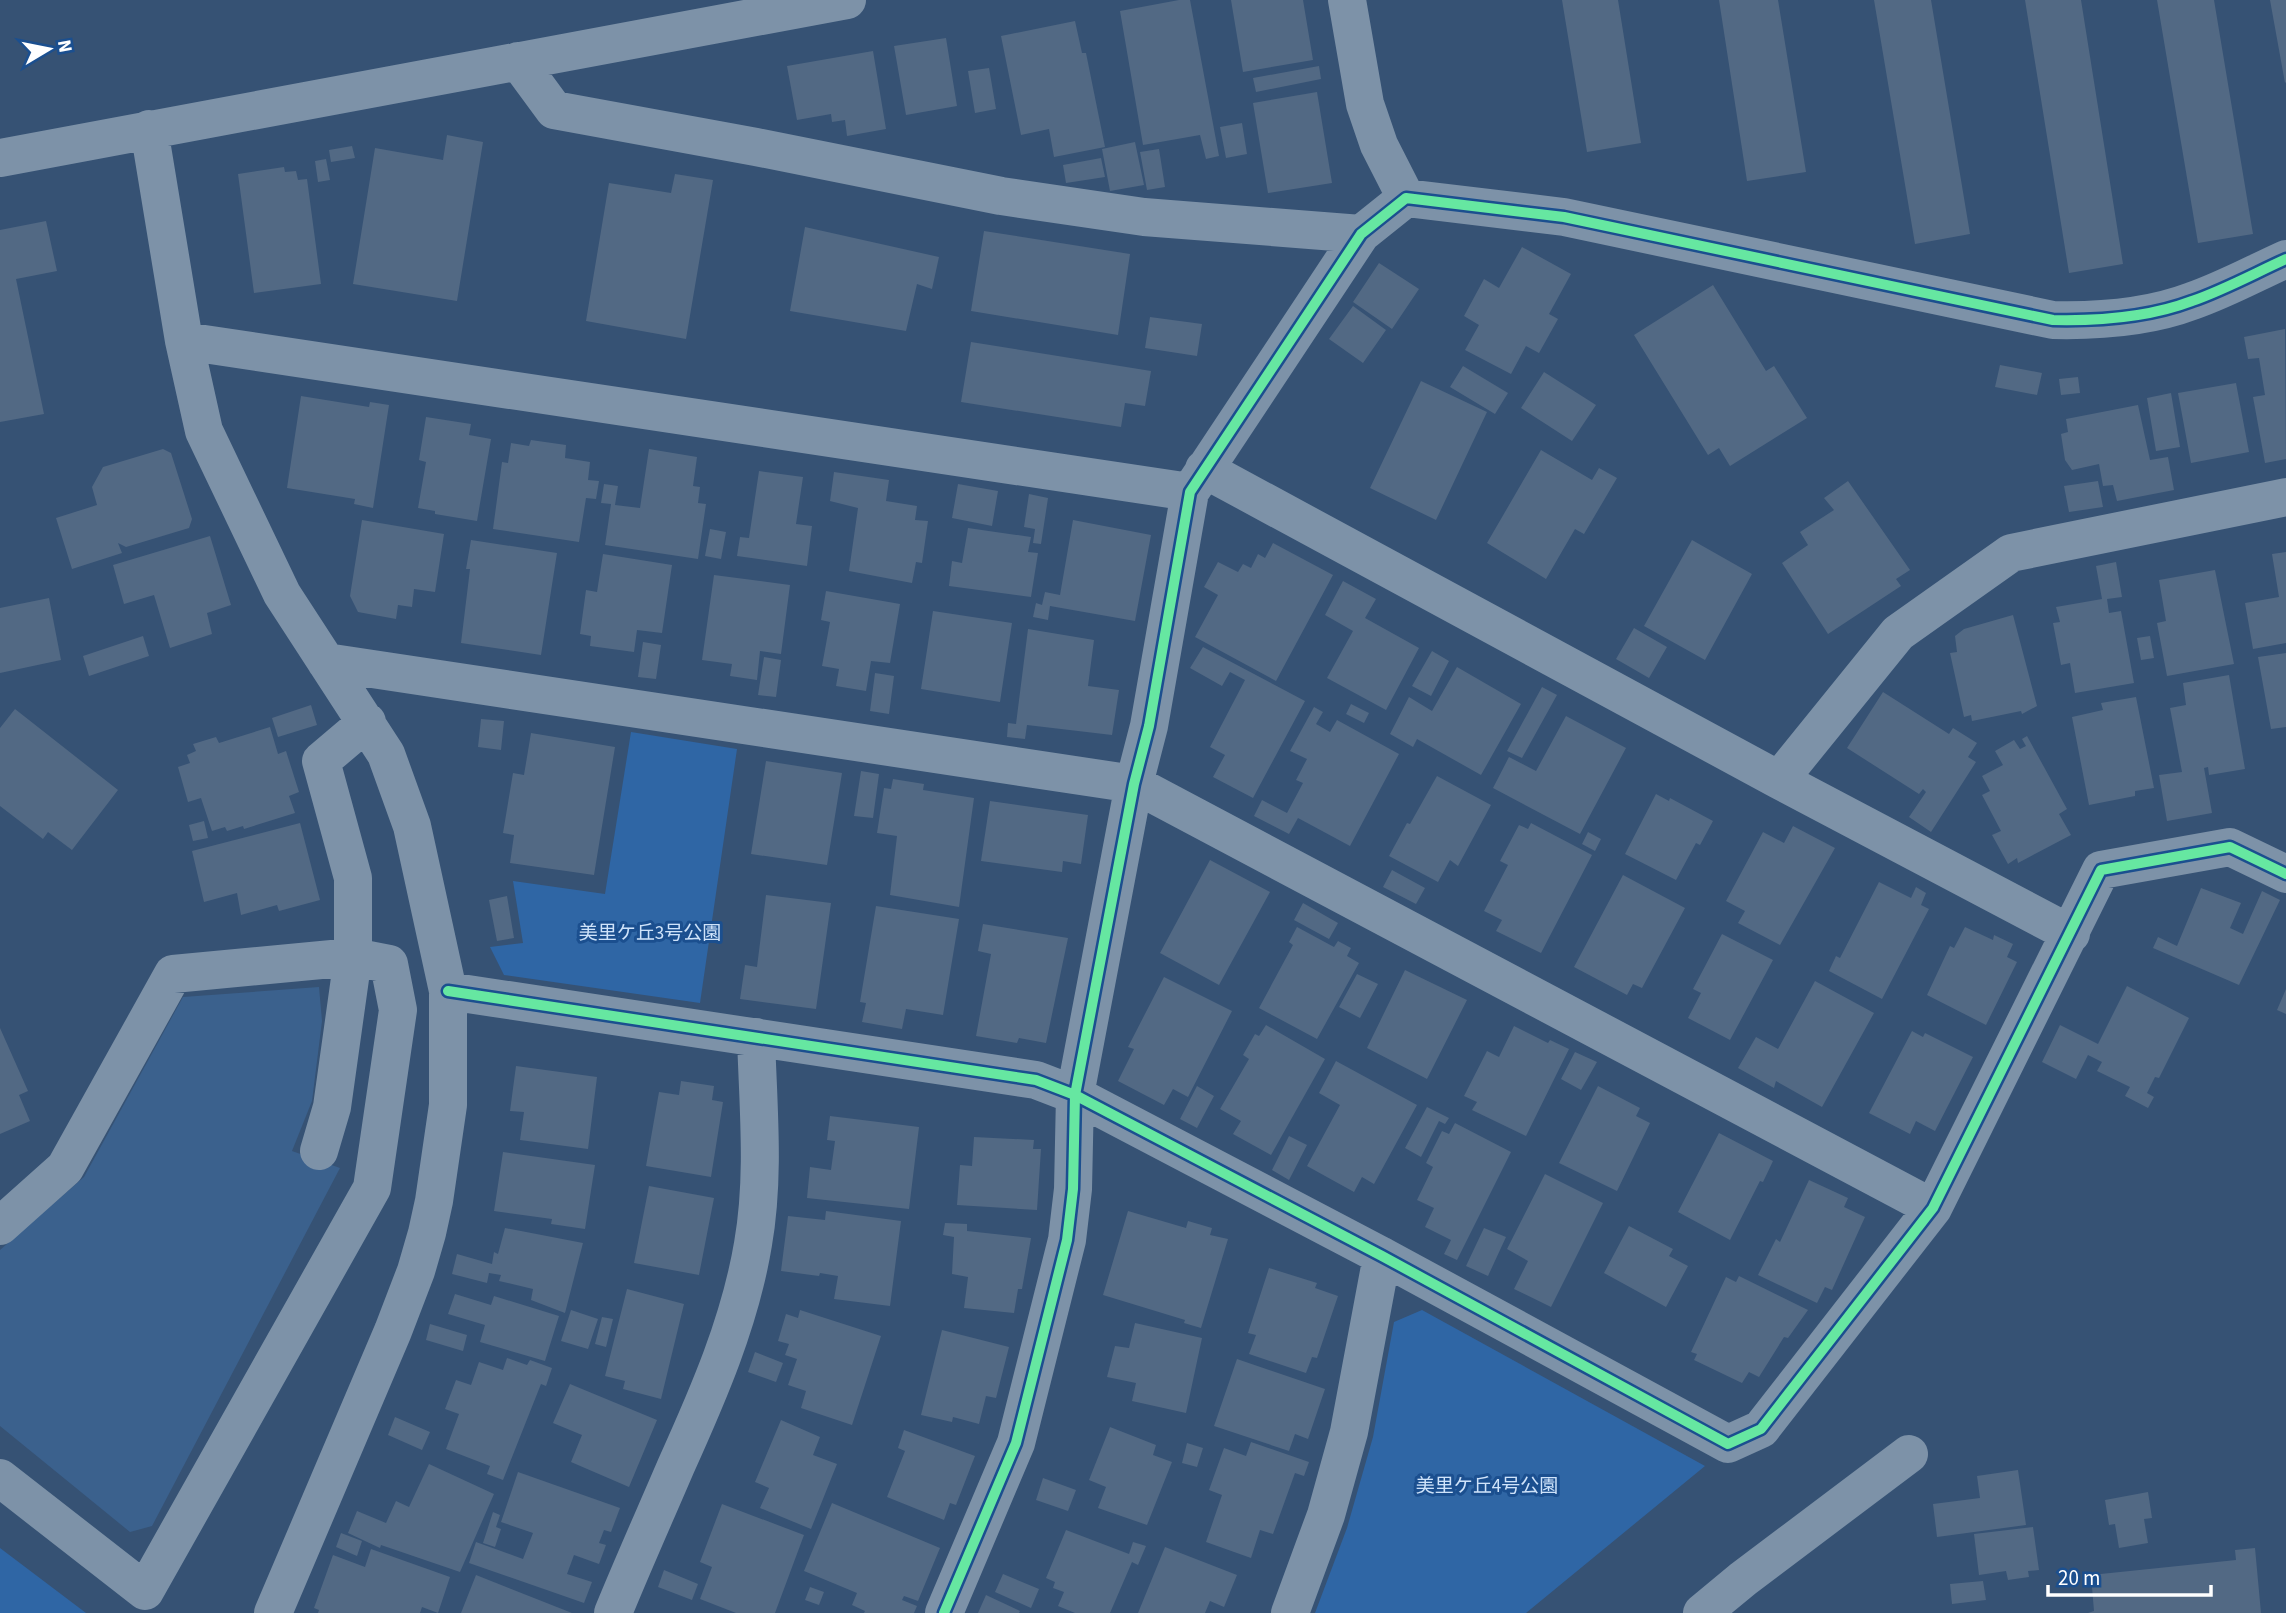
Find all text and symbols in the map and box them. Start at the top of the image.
north arrow [14,14,84,84]
text: N [50,38,79,55]
park label: 美里ケ丘3号公園 [579,920,721,947]
park label: 美里ケ丘4号公園 [1416,1473,1558,1500]
scale bar [2048,1554,2211,1598]
text: 20 m [2058,1563,2100,1593]

